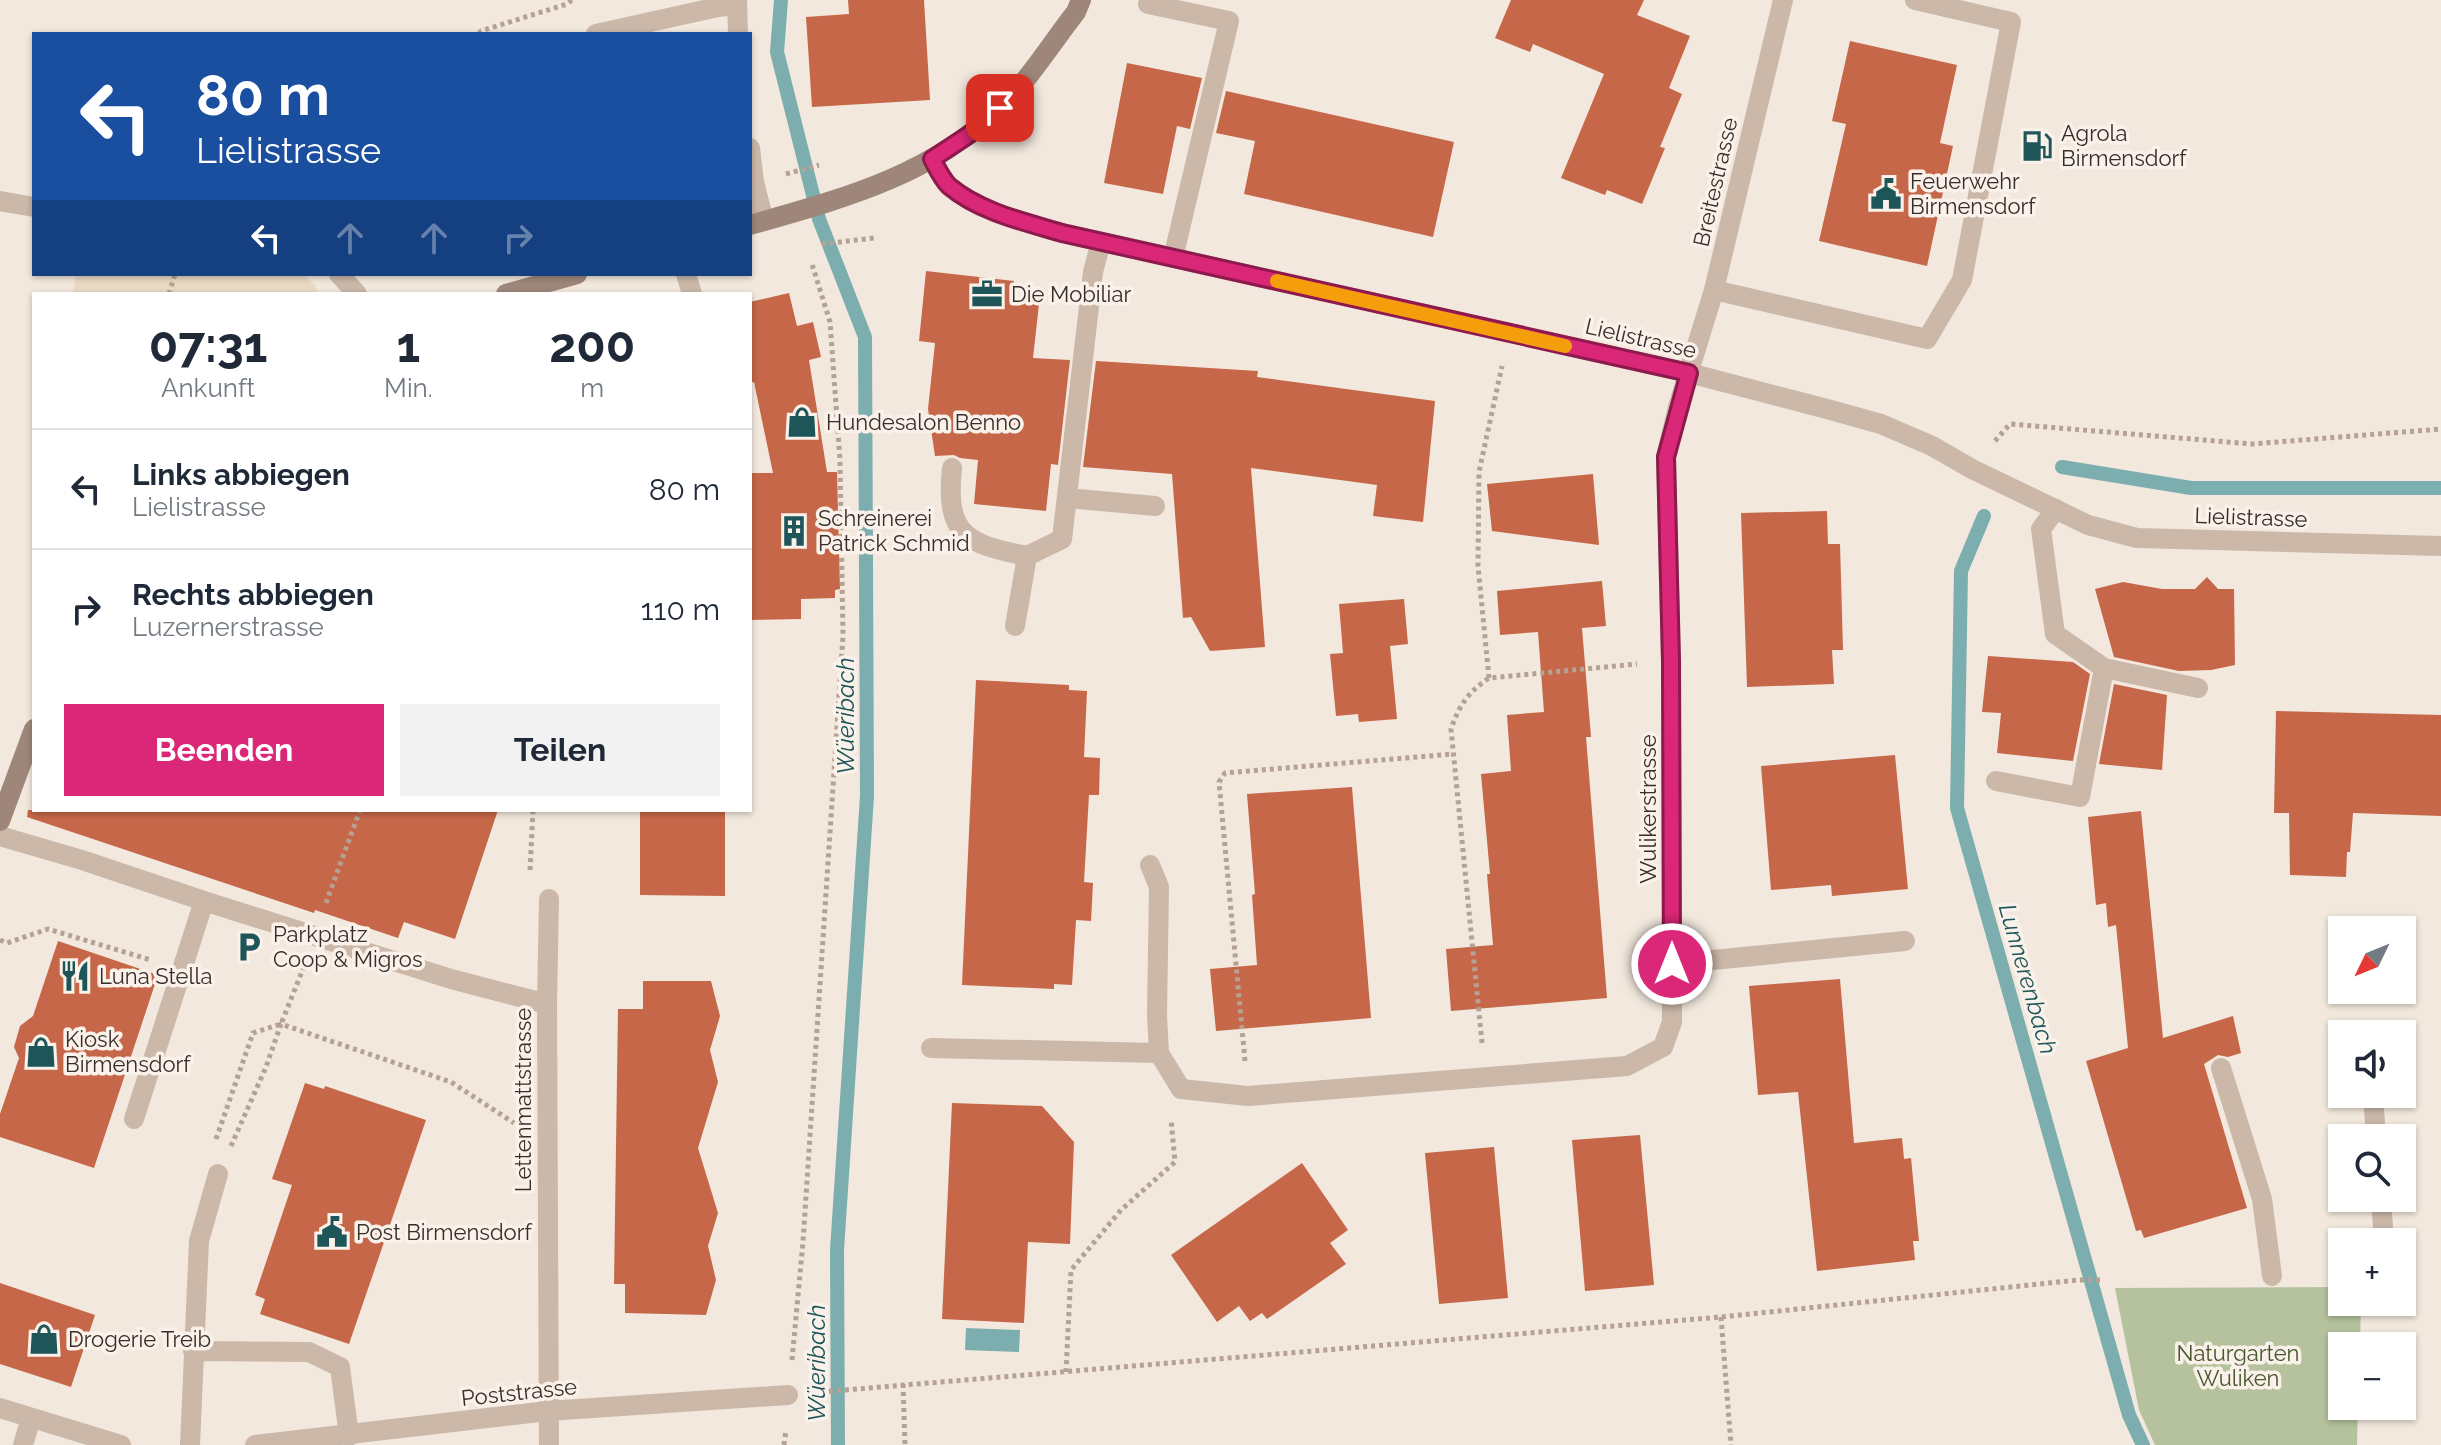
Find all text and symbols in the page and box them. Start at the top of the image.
text: 80 m [196,62,330,128]
icon: left [64,64,168,168]
pin [966,74,1034,142]
icon: arrive [978,86,1022,130]
street label: Breitestrasse [1688,115,1742,249]
place label: Agrola Birmensdorf [2061,120,2187,171]
text: Lielistrasse [196,129,381,171]
fuel station icon: Agrola Birmensdorf [2020,129,2054,163]
place label: Feuerwehr Birmensdorf [1910,168,2036,219]
public building icon: Feuerwehr Birmensdorf [1869,177,1903,211]
icon: left [244,216,288,260]
icon: ahead [328,216,372,260]
icon: ahead [412,216,456,260]
icon: right [496,216,540,260]
office icon: Die Mobiliar [970,277,1004,311]
place label: Die Mobiliar [1011,281,1131,307]
street label: Lielistrasse [1583,313,1699,363]
text: 07:31 [149,317,267,373]
text: 1 [396,317,420,373]
text: 200 [549,317,635,373]
text: Ankunft [161,373,255,403]
text: Min. [384,373,433,403]
text: m [580,373,604,403]
shop icon: Hundesalon Benno [785,405,819,439]
place label: Hundesalon Benno [826,409,1021,435]
text: Links abbiegen [132,457,350,492]
icon: left [64,467,108,511]
text: 80 m [649,472,720,507]
text: Lielistrasse [132,492,266,522]
street label: Lielistrasse [2194,502,2308,532]
place label: Schreinerei Patrick Schmid [818,505,970,556]
building icon: Schreinerei Patrick Schmid [777,514,811,548]
text: Rechts abbiegen [132,577,374,612]
icon: right [64,587,108,631]
text: 110 m [641,592,720,627]
text: Luzernerstrasse [132,612,324,642]
water label: Wüeribach [831,657,860,775]
button: Beenden [64,704,384,796]
button: Teilen [400,704,720,796]
street label: Wulikerstrasse [1635,734,1661,884]
water label: Lunnerenbach [1993,900,2063,1058]
north arrow [2328,916,2416,1004]
map controls [2328,916,2416,1420]
place label: Parkplatz Coop & Migros [273,921,423,972]
position arrow [1630,922,1714,1006]
parking icon: Parkplatz Coop & Migros [232,930,266,964]
restaurant icon: Luna Stella [58,959,92,993]
place label: Luna Stella [99,963,213,989]
street label: Lettenmattstrasse [510,1008,536,1192]
button: sound [2328,1020,2416,1108]
place label: Kiosk Birmensdorf [65,1026,191,1077]
shop icon: Kiosk Birmensdorf [24,1035,58,1069]
button: search [2328,1124,2416,1212]
public building icon: Post Birmensdorf [315,1215,349,1249]
place label: Post Birmensdorf [356,1219,532,1245]
button: + [2328,1228,2416,1316]
water label: Wüeribach [802,1304,831,1422]
shop icon: Drogerie Treib [27,1322,61,1356]
place label: Drogerie Treib [68,1326,211,1352]
button: − [2328,1332,2416,1420]
park label: Naturgarten Wuliken [2177,1340,2299,1391]
street label: Poststrasse [460,1373,578,1411]

